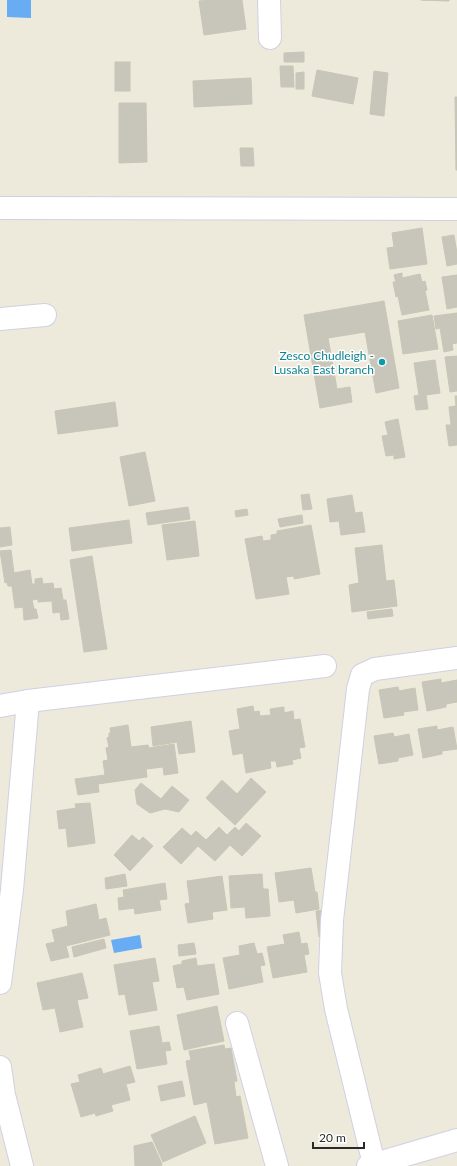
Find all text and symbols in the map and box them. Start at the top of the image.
place label: Zesco Chudleigh - Lusaka East branch [274,348,374,377]
marker: Zesco Chudleigh - Lusaka East branch [377,357,387,367]
scale bar [313,1124,364,1150]
text: 20 m [319,1130,346,1145]

